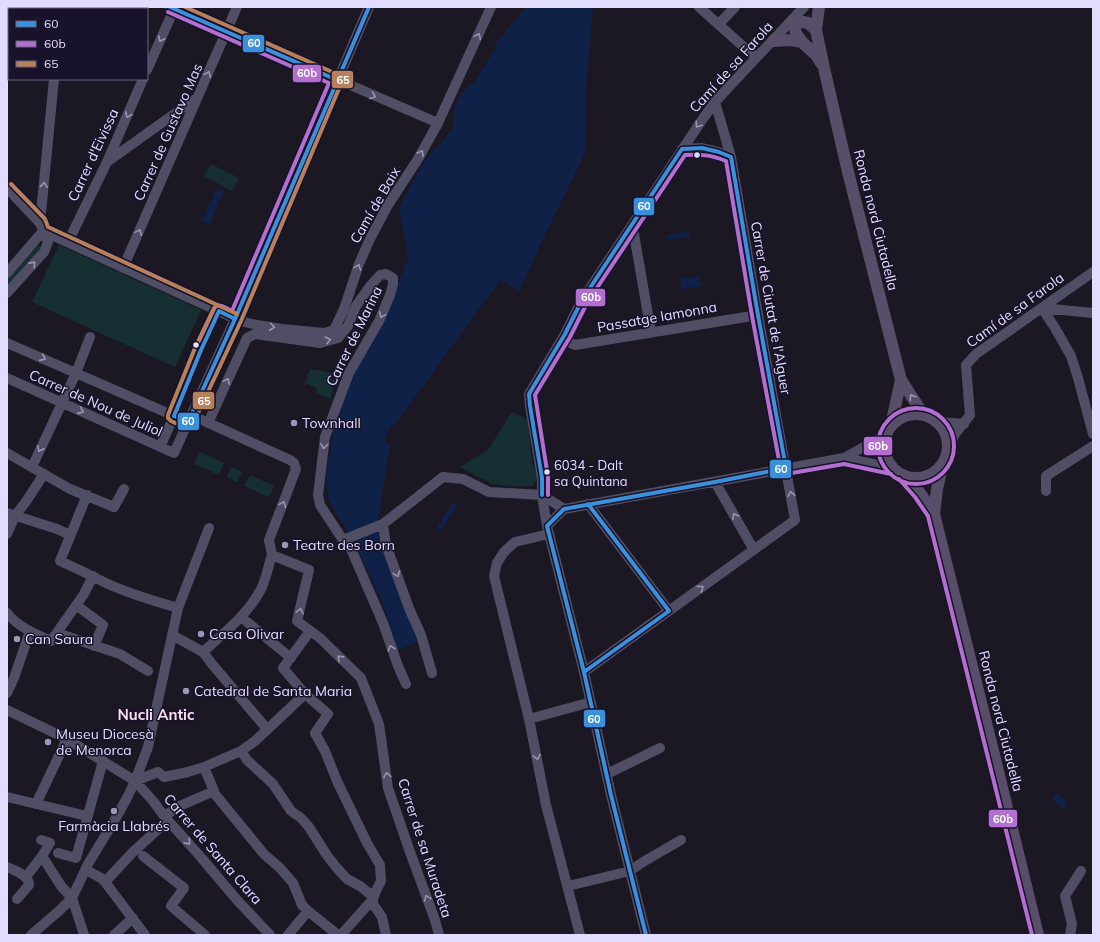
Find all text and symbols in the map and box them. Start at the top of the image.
legend [8,8,148,80]
text: 60 [44,16,58,31]
street label: Camí de sa Farola [685,18,777,116]
one-way arrow [473,33,481,41]
one-way arrow [158,34,166,42]
line badge: 60 [242,34,265,53]
text: 60b [44,36,66,51]
text: 60 [247,36,261,50]
text: 65 [44,56,58,71]
street label: Carrer de Gustavo Mas [130,60,206,204]
line badge: 60b [292,64,322,83]
text: 60b [297,66,317,80]
line badge: 65 [331,70,354,89]
one-way arrow [203,71,211,79]
text: 65 [336,73,350,87]
one-way arrow [370,91,377,99]
street label: Carrer d'Eivissa [64,106,122,204]
one-way arrow [124,111,132,118]
one-way arrow [696,121,703,128]
street label: Ronda nord Ciutadella [850,148,902,292]
one-way arrow [417,150,424,157]
unlabelled marker [692,150,702,160]
street label: Camí de Baix [346,163,404,246]
one-way arrow [39,182,48,188]
line badge: 60 [633,197,655,216]
text: 60 [637,199,651,213]
street label: Carrer de Ciutat de l'Alguer [747,220,795,397]
one-way arrow [134,228,142,236]
one-way arrow [28,261,36,269]
one-way arrow [354,263,362,270]
street label: Camí de sa Farola [963,269,1067,351]
street label: Carrer de Marina [322,283,386,389]
line badge: 60b [575,288,606,307]
text: 60b [581,290,601,304]
street label: Passatge Iamonna [596,298,718,336]
one-way arrow [378,311,386,318]
one-way arrow [269,322,276,331]
one-way arrow [325,337,331,345]
unlabelled marker [191,340,201,350]
one-way arrow [39,354,46,362]
street label: Carrer de Nou de Juliol [26,365,166,441]
one-way arrow [222,377,230,385]
line badge: 65 [192,391,215,410]
text: 65 [197,394,211,408]
one-way arrow [909,394,917,401]
one-way arrow [76,406,84,414]
line badge: 60 [177,412,200,431]
text: 60 [181,414,195,428]
place label: Townhall [302,414,361,432]
marker: Townhall [289,418,299,428]
line badge: 60b [863,436,893,456]
text: 60b [868,439,888,453]
one-way arrow [320,443,329,449]
one-way arrow [37,445,45,453]
place label: 6034 - Dalt sa Quintana [554,457,628,489]
line badge: 60 [769,459,792,479]
text: 60 [774,462,788,476]
marker: 6034 - Dalt sa Quintana [542,467,552,477]
one-way arrow [787,491,795,497]
one-way arrow [278,500,286,507]
one-way arrow [732,513,739,520]
place label: Teatre des Born [293,536,395,554]
marker: Teatre des Born [280,540,290,550]
one-way arrow [392,571,401,578]
one-way arrow [697,585,704,593]
one-way arrow [295,607,303,614]
place label: Casa Olivar [209,625,285,643]
marker: Casa Olivar [196,629,206,639]
place label: Can Saura [25,630,93,648]
marker: Can Saura [12,634,22,644]
one-way arrow [388,644,396,651]
street label: Ronda nord Ciutadella [975,649,1027,793]
one-way arrow [337,655,345,663]
place label: Catedral de Santa Maria [194,682,352,700]
marker: Catedral de Santa Maria [181,686,191,696]
district label: Nucli Antic [117,705,195,724]
line badge: 60 [583,709,606,728]
text: 60 [587,712,601,726]
place label: Museu Diocesà de Menorca [56,725,154,759]
marker: Museu Diocesà de Menorca [43,737,53,747]
one-way arrow [532,754,540,760]
one-way arrow [383,772,392,778]
street label: Carrer de sa Muradeta [394,776,456,920]
street label: Carrer de Santa Clara [160,790,266,908]
marker: Farmàcia Llabrés [109,806,119,816]
line badge: 60b [988,809,1018,828]
text: 60b [993,812,1013,826]
place label: Farmàcia Llabrés [58,817,170,835]
one-way arrow [183,838,190,845]
one-way arrow [423,895,432,902]

